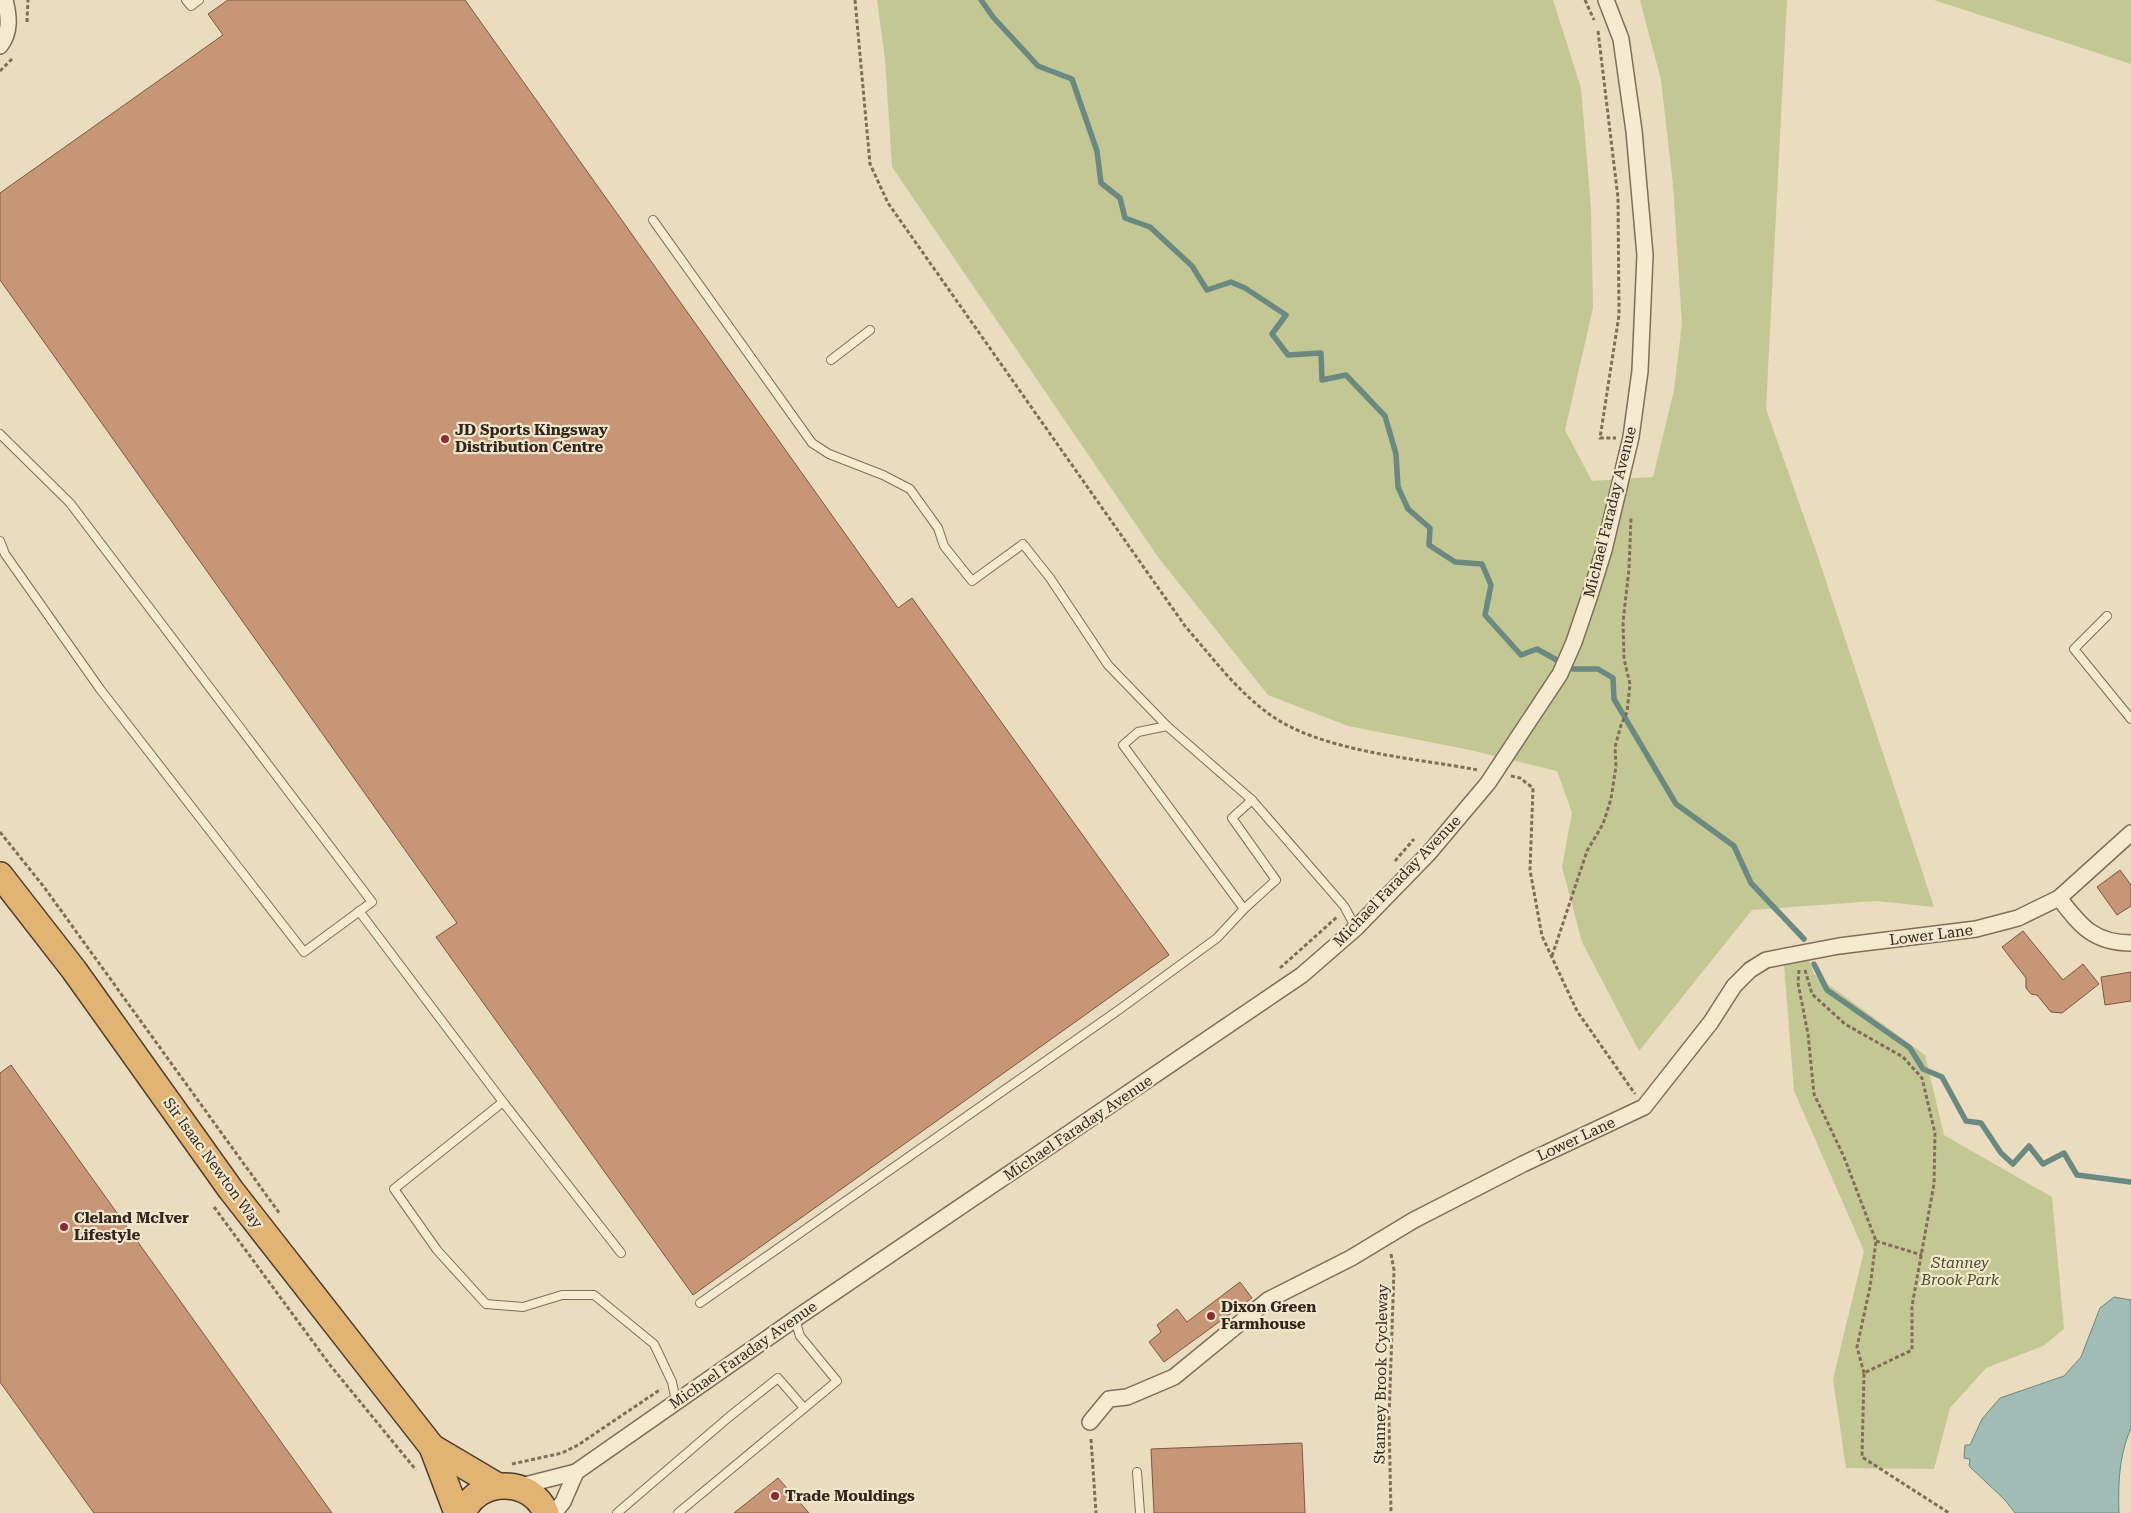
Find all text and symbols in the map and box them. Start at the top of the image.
place label: JD Sports Kingsway Distribution Centre [455,421,608,456]
street label: Michael Faraday Avenue [1580,425,1640,599]
marker: JD Sports Kingsway Distribution Centre [439,433,451,445]
street label: Michael Faraday Avenue [1329,812,1465,950]
street label: Lower Lane [1888,921,1974,949]
street label: Michael Faraday Avenue [1000,1071,1156,1185]
street label: Sir Isaac Newton Way [160,1094,267,1232]
street label: Lower Lane [1534,1113,1618,1165]
place label: Cleland McIver Lifestyle [74,1209,189,1244]
marker: Cleland McIver Lifestyle [58,1221,70,1233]
park label: Stanney Brook Park [1920,1254,2000,1289]
street label: Stanney Brook Cycleway [1370,1284,1392,1464]
street label: Michael Faraday Avenue [666,1297,820,1413]
place label: Dixon Green Farmhouse [1221,1298,1316,1333]
marker: Dixon Green Farmhouse [1205,1310,1217,1322]
place label: Trade Mouldings [785,1487,915,1505]
marker: Trade Mouldings [769,1490,781,1502]

